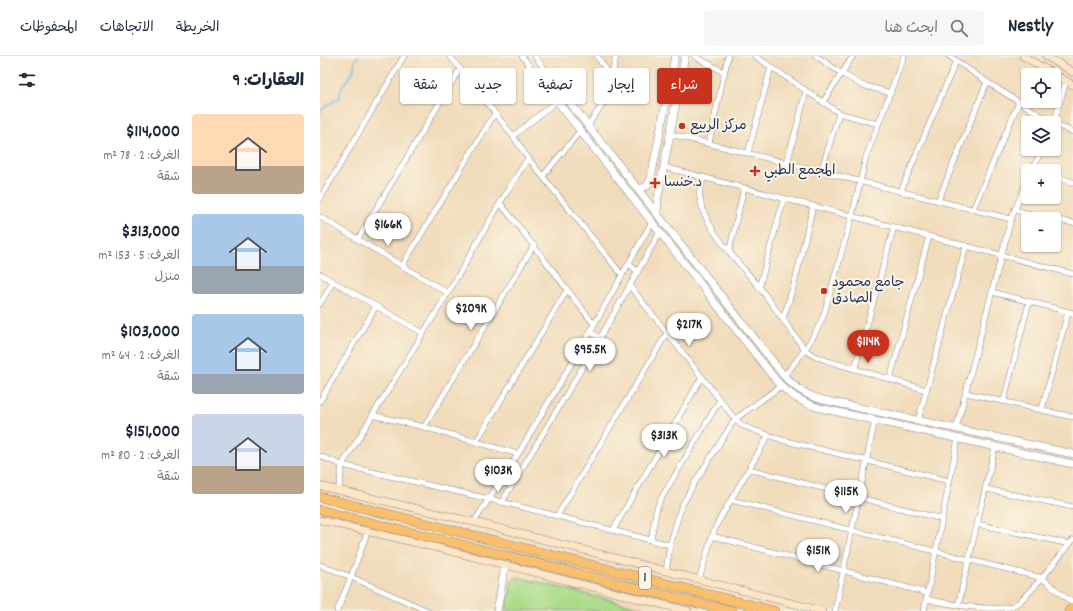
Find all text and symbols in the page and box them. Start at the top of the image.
search box [704,10,984,46]
text: Nestly [1008,14,1053,41]
icon: search [948,17,970,39]
text: المحفوظات [20,18,78,38]
text: الاتجاهات [100,18,154,38]
text: الخريطة [176,18,219,38]
text: ابحث هنا [884,18,938,40]
chip: شقة [400,68,452,104]
chip: جديد [460,68,516,104]
chip: تصفية [524,68,586,104]
chip: إيجار [594,68,649,104]
chip: شراء [657,68,712,104]
map controls [1021,68,1061,252]
button: locate [1021,68,1061,108]
icon: filters [16,69,38,91]
text: العقارات: 9 [233,70,304,94]
place label: مركز الربيع [690,116,747,136]
button: layers [1021,116,1061,156]
text: $114,000 [126,121,180,145]
marker: مركز الربيع [677,121,687,131]
icon: home [224,130,272,178]
text: الغرف: 2 · 78 m² [103,147,180,166]
place label: المجمع الطبي [764,161,835,182]
button: + [1021,164,1061,204]
marker: المجمع الطبي [749,165,761,177]
text: شقة [157,168,180,187]
place label: د.خنسا [664,173,702,193]
marker: د.خنسا [649,177,661,189]
button: − [1021,212,1061,252]
pin: $166K [360,213,416,247]
text: $166K [374,216,402,235]
text: $313,000 [122,221,180,245]
icon: home [224,230,272,278]
text: الغرف: 5 · 153 m² [99,247,180,266]
text: منزل [154,268,180,287]
place label: جامع محمود الصادق [832,273,904,309]
marker: جامع محمود الصادق [819,286,829,296]
pin: $209K [443,297,499,331]
text: $209K [455,300,487,319]
pin: $217K [661,313,717,347]
text: $217K [676,316,702,335]
text: $103,000 [120,321,180,345]
icon: home [224,330,272,378]
pin: $114K [840,330,896,364]
text: $114K [856,333,880,352]
pin: $95.5K [557,338,623,372]
text: $95.5K [574,341,606,360]
text: الغرف: 2 · 64 m² [102,347,180,366]
text: شقة [157,368,180,387]
text: $151,000 [125,421,180,445]
pin: $313K [636,424,692,458]
text: $313K [651,427,678,446]
icon: home [224,430,272,478]
text: الغرف: 2 · 80 m² [101,447,180,466]
pin: $103K [470,459,526,493]
text: $103K [484,462,512,481]
text: شقة [157,468,180,487]
pin: $115K [818,480,874,514]
text: $115K [834,483,858,502]
pin: $151K [790,539,846,573]
text: $151K [806,542,830,561]
road number: 1 [639,567,651,589]

